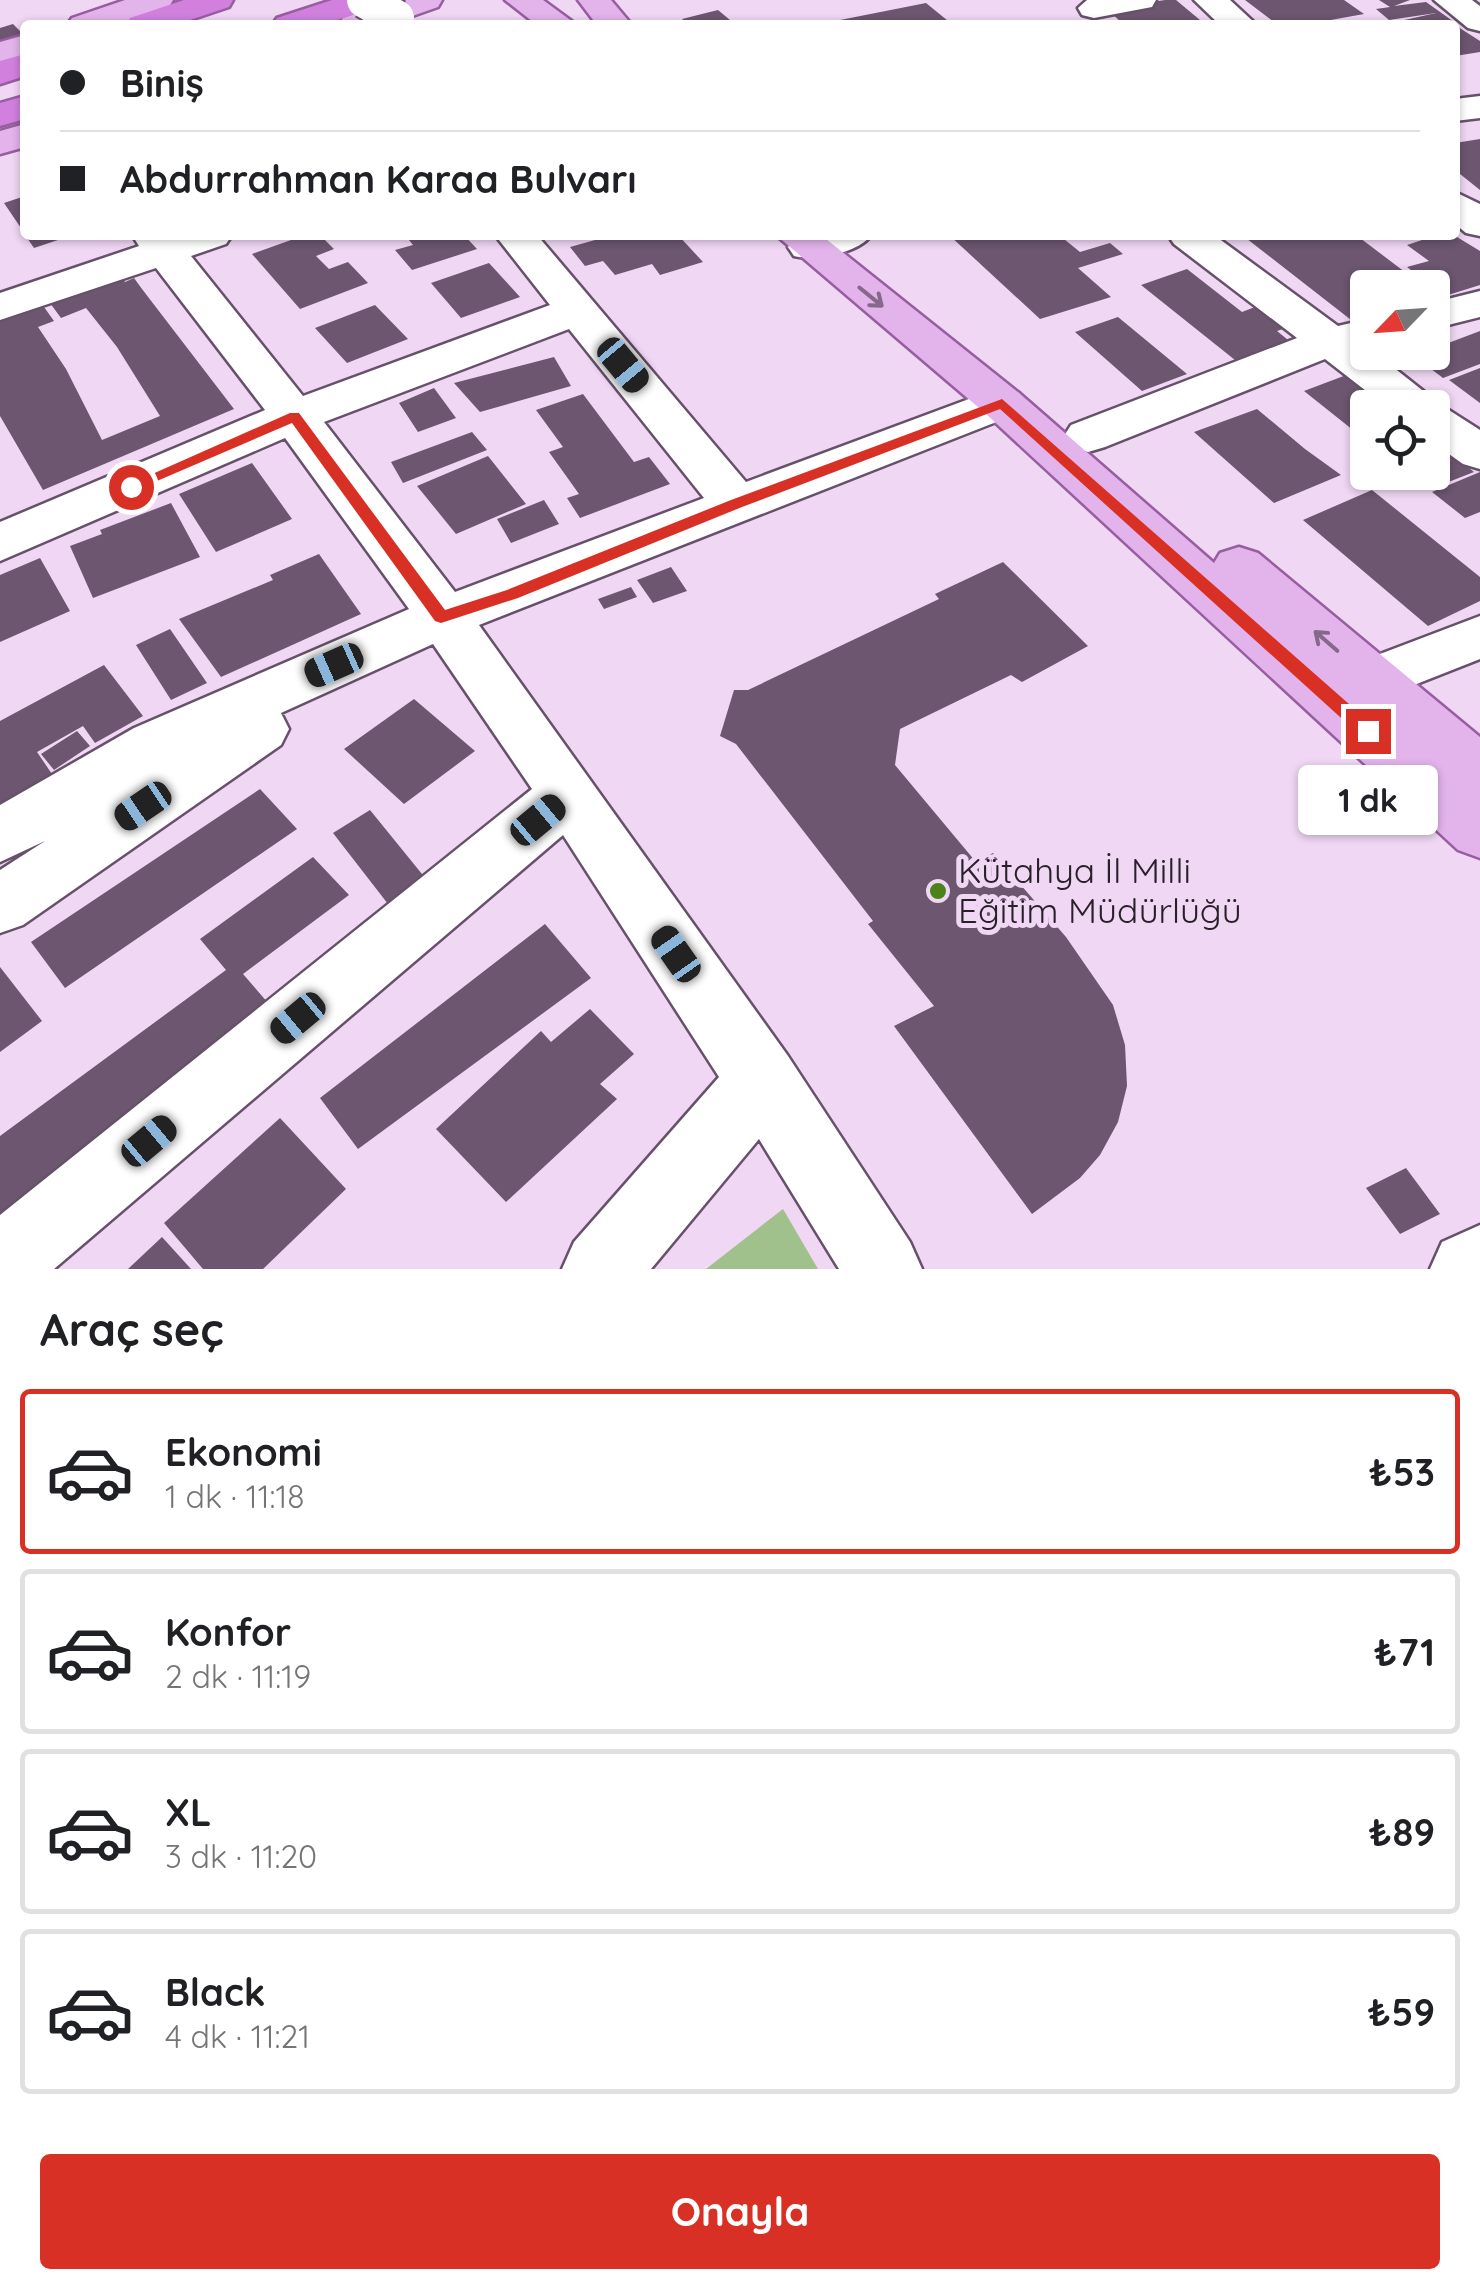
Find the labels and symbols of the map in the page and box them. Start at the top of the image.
north arrow [1350,270,1450,370]
one-way arrow [857,286,883,308]
car [592,332,654,398]
route start [109,465,154,510]
one-way arrow [1314,629,1339,652]
car [300,639,368,691]
route end [1346,709,1391,754]
callout: 1 dk [1298,766,1438,836]
car [110,777,176,835]
car [505,789,571,851]
place label: Kütahya İl Milli Eğitim Müdürlüğü [958,848,1242,932]
marker: Kütahya İl Milli Eğitim Müdürlüğü [927,880,949,902]
car [647,921,705,987]
car [265,987,331,1049]
car [116,1110,182,1172]

